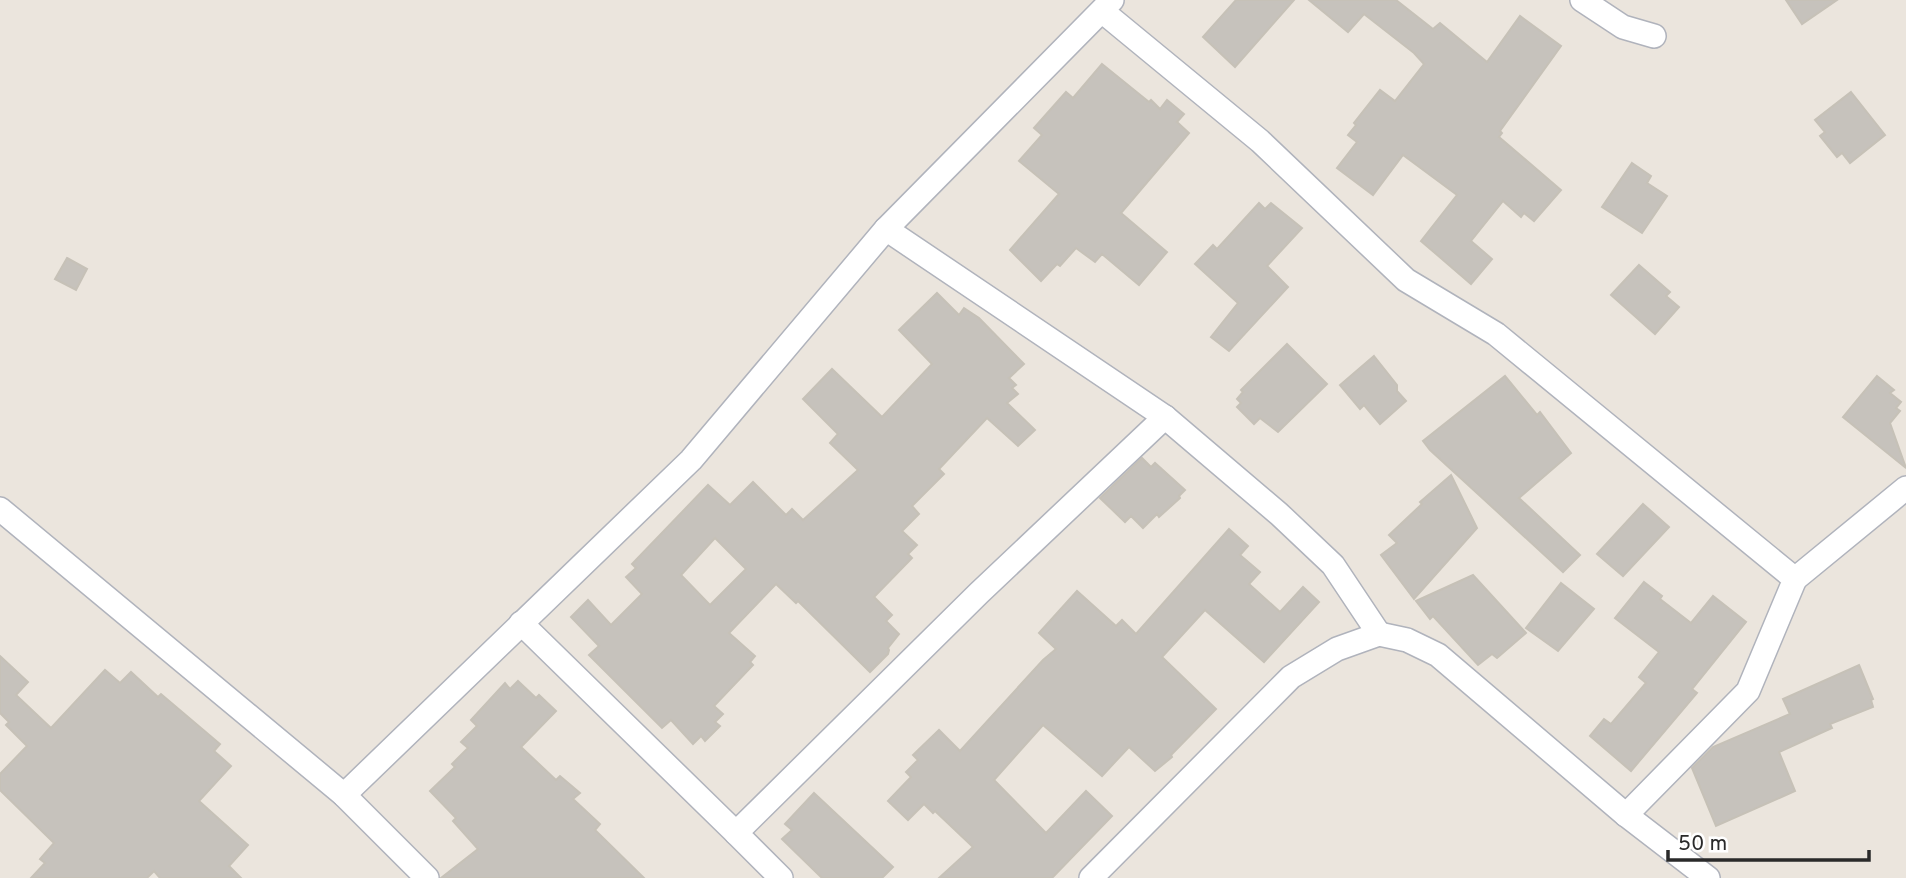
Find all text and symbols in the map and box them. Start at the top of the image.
scale bar [1668,818,1869,862]
text: 50 m [1678,831,1727,858]

